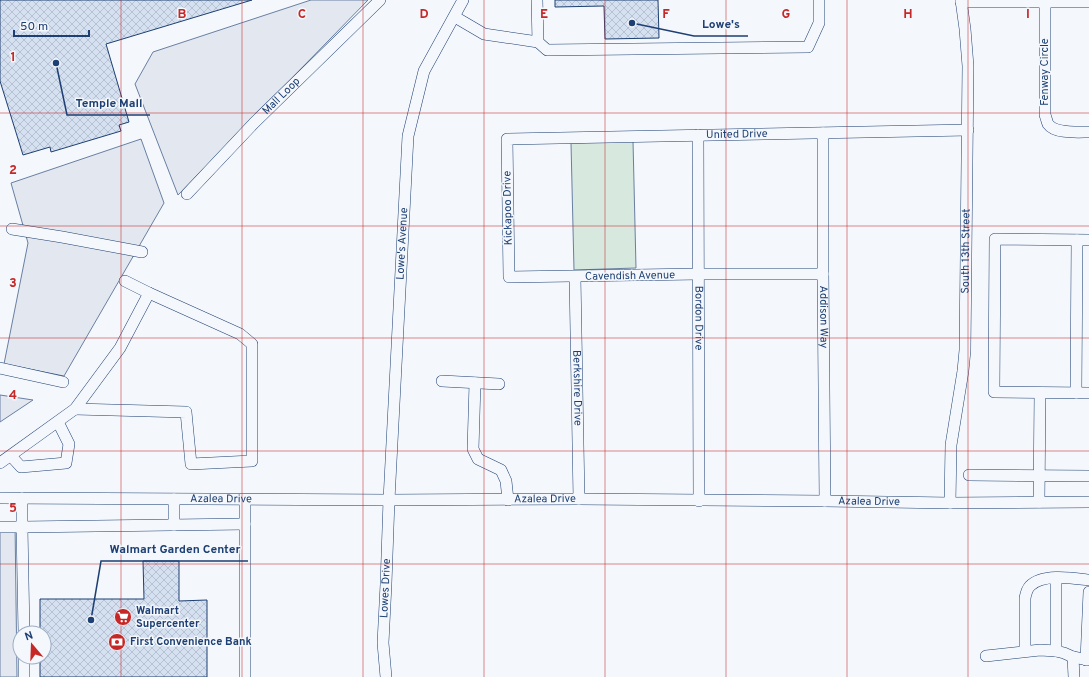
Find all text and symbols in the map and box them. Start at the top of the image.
text: B [178,7,187,23]
text: C [298,7,306,23]
text: D [419,7,429,23]
text: E [540,7,548,23]
text: F [662,7,670,23]
text: G [782,7,791,23]
text: H [903,7,913,23]
text: I [1026,7,1030,23]
scale bar [14,12,89,38]
callout: Lowe's [694,12,748,36]
text: Lowe's [702,17,740,33]
text: 50 m [20,19,48,35]
street label: Fenway Circle [1038,38,1052,106]
text: 1 [10,50,16,66]
street label: Mall Loop [260,75,303,118]
callout: Temple Mall [67,91,150,115]
text: Temple Mall [76,96,143,112]
street label: United Drive [706,127,768,142]
text: 2 [9,163,17,179]
street label: Kickapoo Drive [500,171,516,245]
street label: Lowe's Avenue [394,207,411,280]
street label: South 13th Street [959,208,973,294]
street label: Cavendish Avenue [585,268,675,284]
text: 3 [9,276,17,292]
street label: Bordon Drive [691,286,706,350]
street label: Addison Way [816,286,831,349]
street label: Berkshire Drive [569,350,585,426]
text: 4 [9,388,17,404]
street label: Azalea Drive [190,492,252,506]
street label: Azalea Drive [514,492,576,506]
street label: Azalea Drive [838,494,900,509]
text: 5 [9,501,17,517]
callout: Walmart Garden Center [101,537,248,561]
text: Walmart Garden Center [110,542,240,558]
street label: Lowes Drive [377,558,394,618]
place label: Walmart Supercenter [136,604,200,631]
supermarket icon: Walmart Supercenter [113,607,133,627]
north arrow [12,625,52,665]
text: N [23,629,35,644]
bank icon: First Convenience Bank [107,632,127,652]
place label: First Convenience Bank [130,635,252,649]

